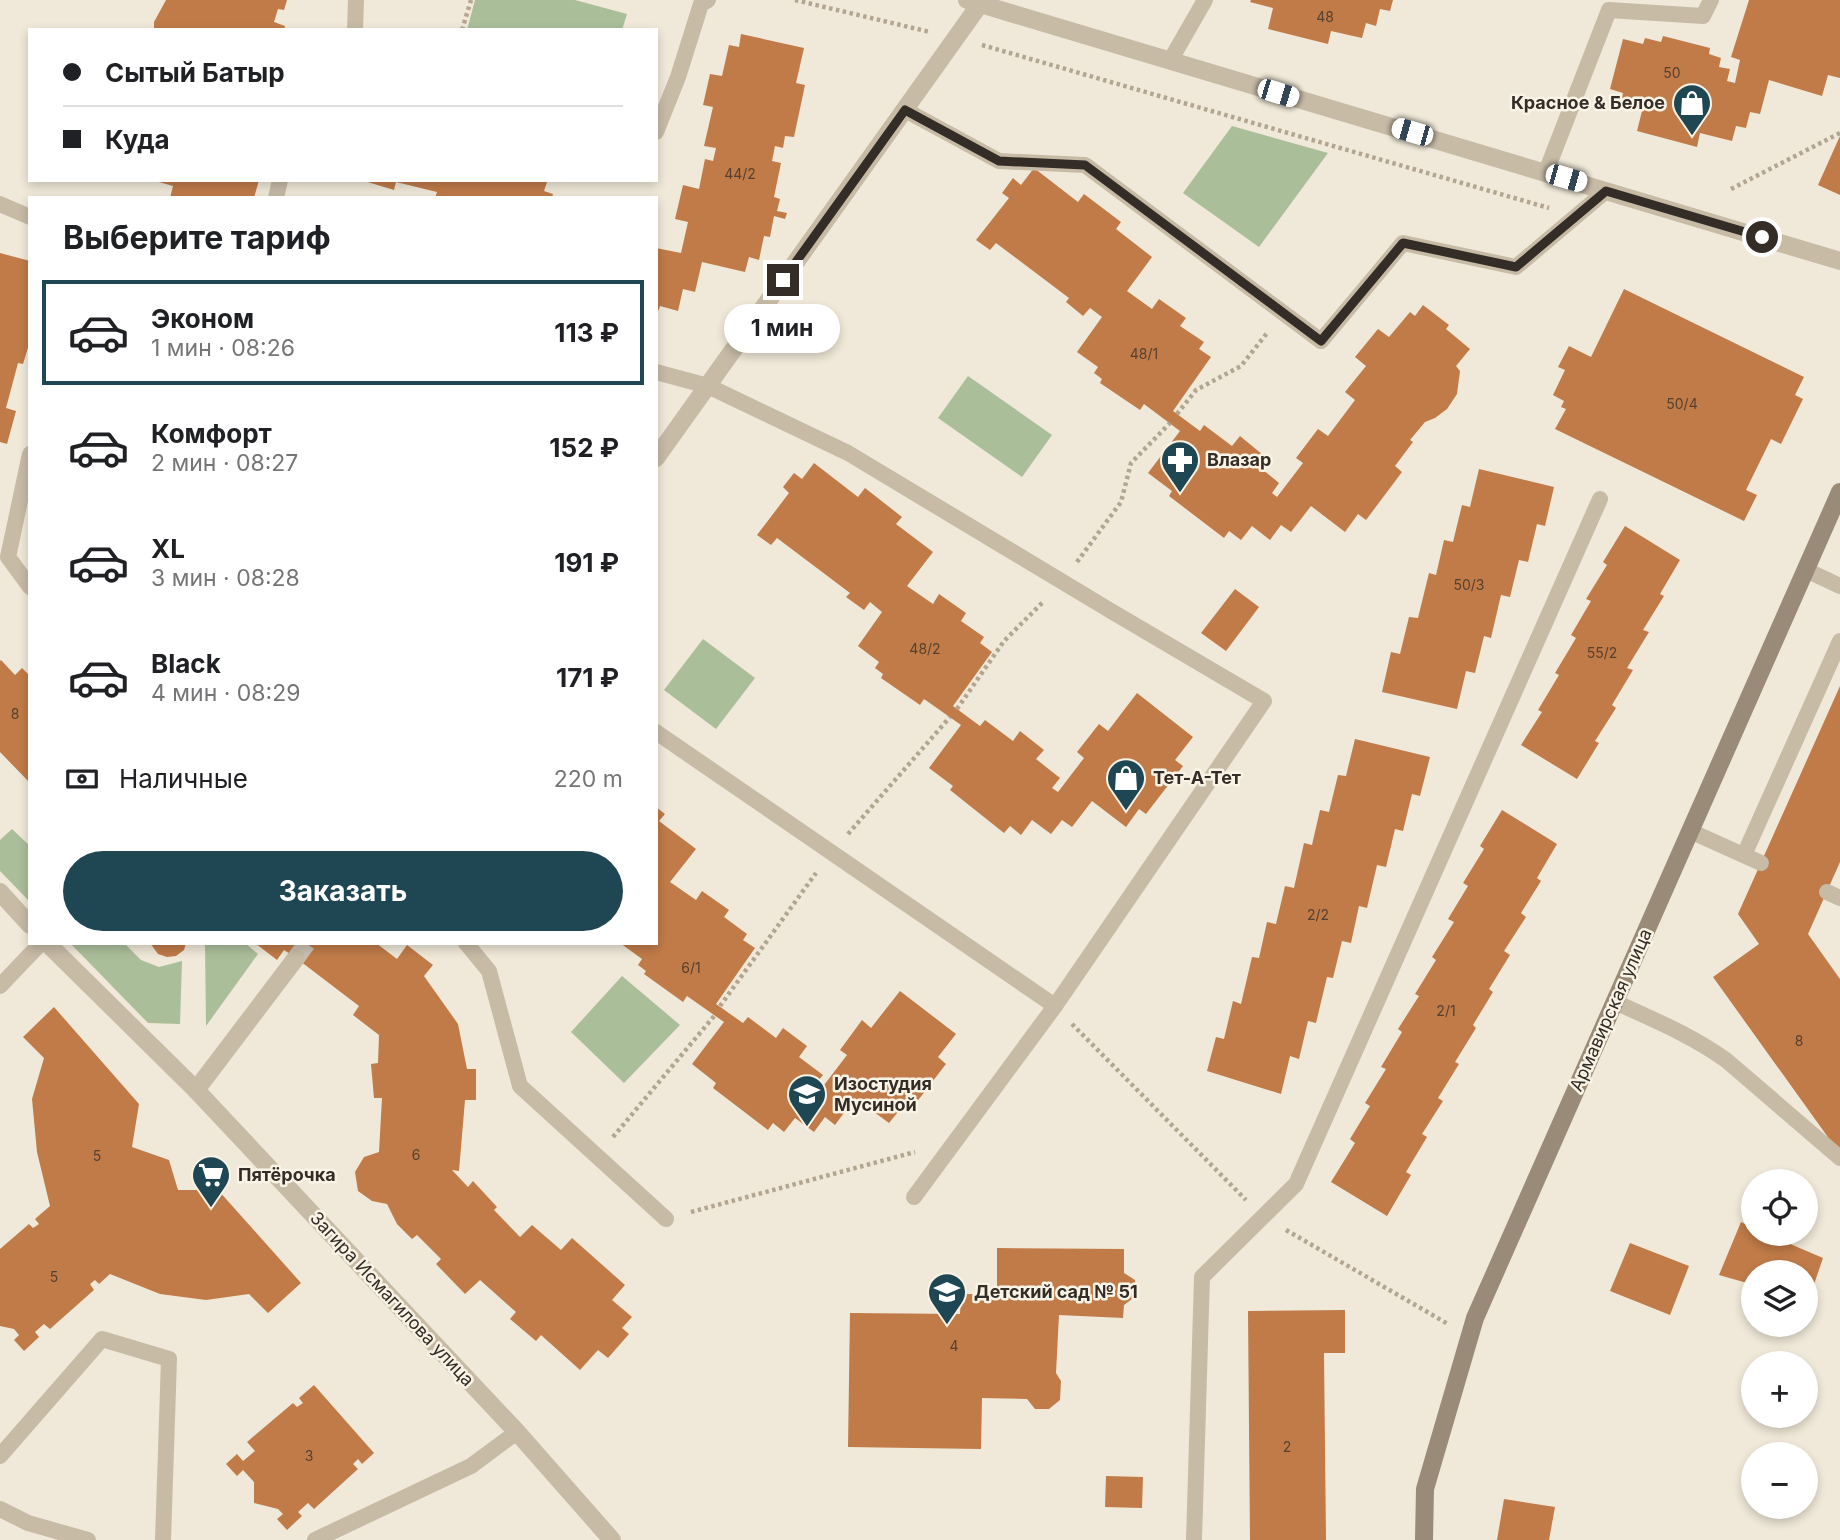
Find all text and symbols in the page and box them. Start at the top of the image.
house number: 48 [1316,8,1334,25]
text: Сытый Батыр [105,57,285,88]
house number: 50 [1663,64,1681,81]
car [1255,77,1302,109]
shop icon: Красное & Белое [1671,82,1713,137]
place label: Красное & Белое [1511,92,1665,113]
car [1389,116,1436,148]
text: Куда [105,124,170,155]
car [1543,162,1590,194]
house number: 44/2 [724,165,756,182]
text: Выберите тариф [63,218,331,257]
route start [1746,221,1778,253]
route end [767,264,799,296]
icon: car [67,301,130,364]
text: Эконом [151,303,254,334]
callout: 1 мин [725,304,841,354]
text: 1 мин [751,314,813,342]
text: 113 ₽ [554,317,619,348]
text: 1 мин · 08:26 [151,334,295,362]
house number: 48/1 [1130,345,1158,362]
house number: 50/4 [1666,395,1698,412]
icon: car [67,416,130,479]
text: Комфорт [151,418,272,449]
text: 152 ₽ [549,432,619,463]
pharmacy icon: Влазар [1159,439,1201,494]
text: 2 мин · 08:27 [151,449,298,477]
place label: Влазар [1207,449,1271,470]
icon: car [67,531,130,594]
text: XL [151,533,185,564]
text: 191 ₽ [554,547,619,578]
text: 3 мин · 08:28 [151,564,300,592]
house number: 50/3 [1453,576,1485,593]
house number: 48/2 [909,640,941,657]
house number: 55/2 [1587,644,1617,661]
icon: car [67,646,130,709]
text: Black [151,648,221,679]
text: 171 ₽ [556,662,619,693]
text: 4 мин · 08:29 [151,679,300,707]
house number: 8 [11,705,19,722]
shop icon: Тет-А-Тет [1105,757,1147,812]
icon: cash [63,760,101,798]
text: Наличные [119,763,248,794]
text: 220 m [554,765,623,793]
place label: Тет-А-Тет [1153,767,1241,788]
button: Заказать [63,851,623,931]
house number: 2/2 [1307,906,1329,923]
street label: Армавирская улица [1565,925,1656,1094]
house number: 6/1 [681,959,701,976]
house number: 2/1 [1436,1002,1456,1019]
house number: 8 [1795,1032,1803,1049]
school or university icon: Изостудия Мусиной [786,1073,828,1128]
place label: Изостудия Мусиной [834,1073,932,1115]
house number: 6 [412,1146,420,1163]
house number: 5 [93,1147,101,1164]
supermarket icon: Пятёрочка [190,1154,232,1209]
place label: Пятёрочка [238,1164,336,1185]
map controls [1741,1169,1818,1519]
button: locate [1741,1169,1818,1246]
street label: Загира Исмагилова улица [306,1207,479,1390]
button: layers [1741,1260,1818,1337]
house number: 5 [50,1268,58,1285]
school or university icon: Детский сад № 51 [926,1271,968,1326]
place label: Детский сад № 51 [974,1281,1138,1302]
house number: 4 [949,1337,959,1354]
button: + [1741,1351,1818,1428]
house number: 2 [1283,1438,1291,1455]
button: − [1741,1442,1818,1519]
house number: 3 [305,1447,313,1464]

